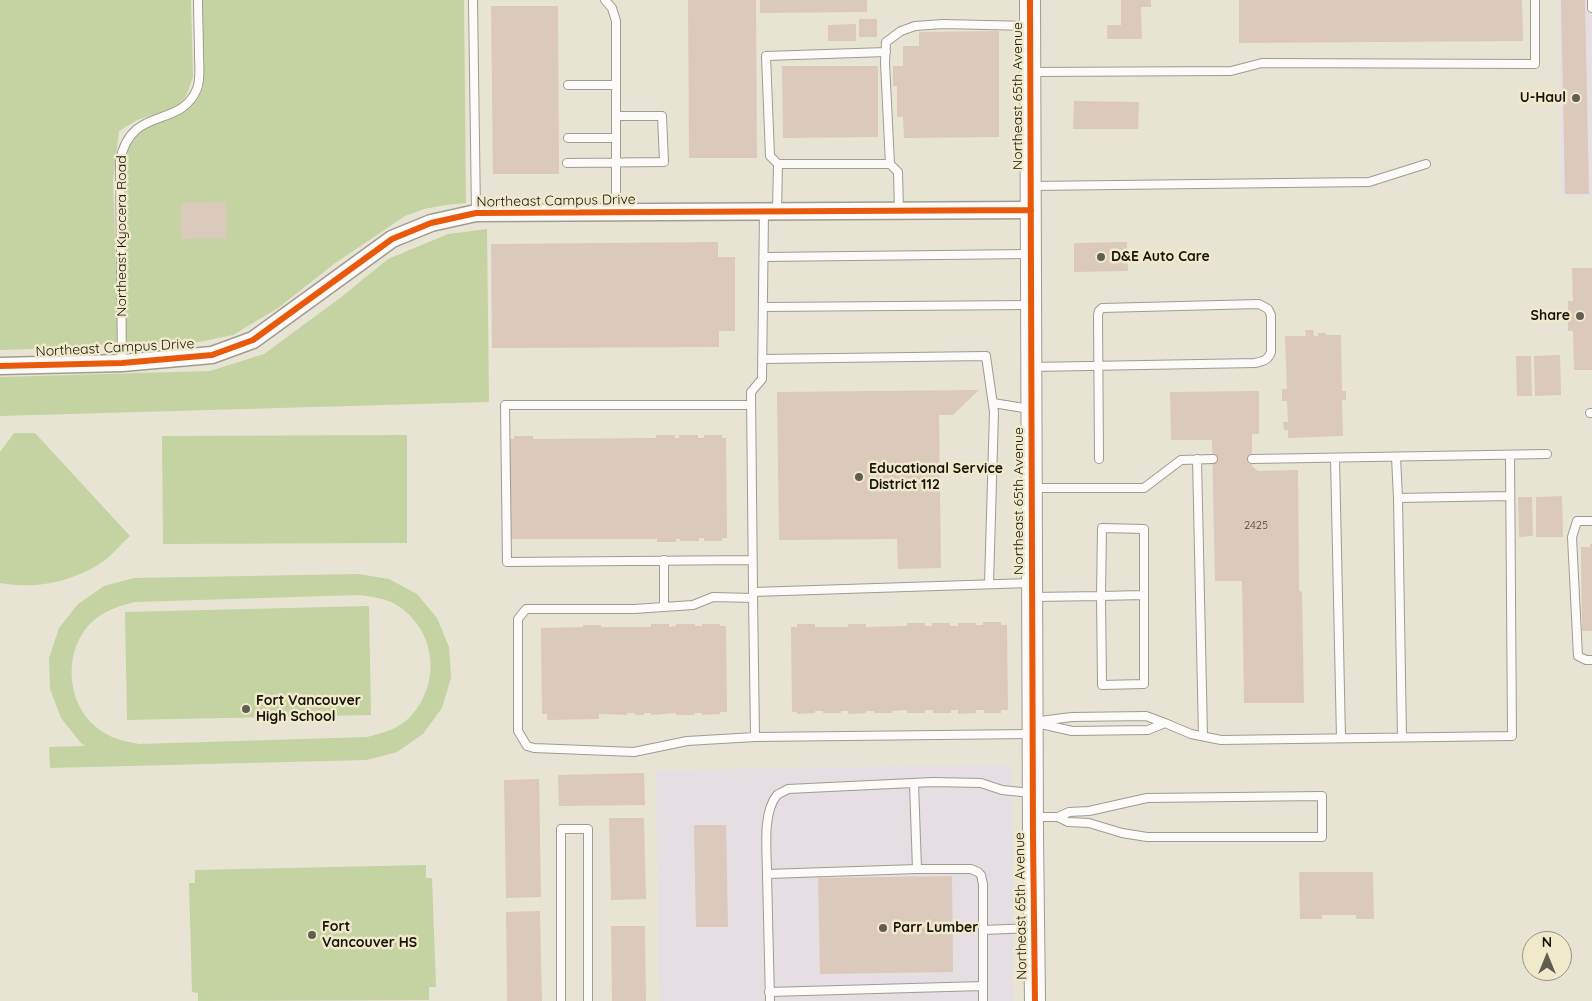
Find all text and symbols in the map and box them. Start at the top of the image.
street label: Northeast 65th Avenue [1010,22,1026,170]
place label: U-Haul [1520,90,1566,106]
marker: U-Haul [1570,92,1582,104]
street label: Northeast Kyocera Road [114,155,130,317]
street label: Northeast Campus Drive [476,191,636,211]
place label: D&E Auto Care [1111,249,1210,265]
marker: D&E Auto Care [1095,251,1107,263]
place label: Share [1531,308,1570,324]
marker: Share [1574,310,1586,322]
street label: Northeast Campus Drive [35,335,195,361]
street label: Northeast 65th Avenue [1011,427,1027,575]
place label: Educational Service District 112 [869,461,1003,494]
marker: Educational Service District 112 [853,471,865,483]
house number: 2425 [1244,519,1268,533]
place label: Fort Vancouver High School [256,693,361,726]
marker: Fort Vancouver High School [240,703,252,715]
street label: Northeast 65th Avenue [1011,832,1031,980]
place label: Fort Vancouver HS [322,919,417,952]
place label: Parr Lumber [893,920,978,936]
marker: Parr Lumber [877,922,889,934]
marker: Fort Vancouver HS [306,929,318,941]
north arrow [1522,931,1572,981]
text: N [1542,933,1552,951]

